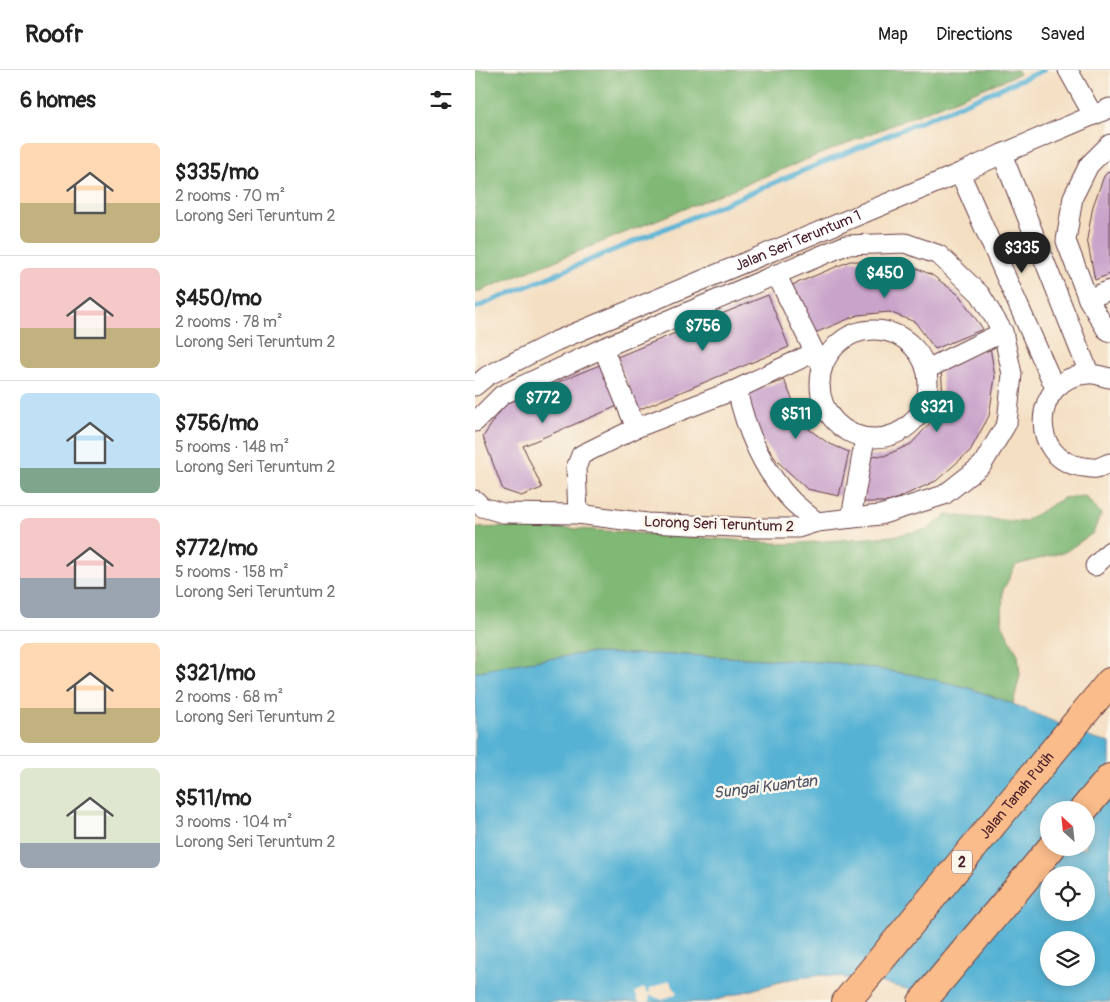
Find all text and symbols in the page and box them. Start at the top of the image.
text: Roofr [25,20,83,49]
text: Map [878,23,908,46]
text: Directions [936,23,1012,46]
text: Saved [1040,23,1085,46]
icon: filters [427,86,455,114]
text: 6 homes [20,87,96,114]
text: $335/mo [175,159,259,186]
icon: home [60,163,120,223]
text: 2 rooms · 70 m² [175,186,285,206]
text: Lorong Seri Teruntum 2 [175,206,335,226]
street label: Jalan Seri Teruntum 1 [732,206,864,276]
pin: $335 [992,232,1052,274]
text: $335 [1004,238,1040,258]
pin: $450 [855,256,915,299]
text: $450 [866,263,904,283]
text: $450/mo [175,285,262,312]
icon: home [60,288,120,348]
pin: $756 [673,310,733,352]
text: 2 rooms · 78 m² [175,312,282,332]
text: $756 [685,316,721,336]
text: Lorong Seri Teruntum 2 [175,332,335,352]
pin: $772 [513,382,573,424]
text: $772 [526,388,560,408]
pin: $321 [907,390,967,433]
text: $321 [921,397,953,417]
pin: $511 [766,398,826,440]
text: $511 [781,404,811,424]
text: $756/mo [175,410,259,437]
icon: home [60,413,120,473]
text: 5 rooms · 148 m² [175,437,289,457]
text: Lorong Seri Teruntum 2 [175,457,335,477]
street label: Lorong Seri Teruntum 2 [644,512,794,537]
text: $772/mo [175,535,258,562]
icon: home [60,538,120,598]
text: 5 rooms · 158 m² [175,562,289,582]
text: Lorong Seri Teruntum 2 [175,582,335,602]
text: $321/mo [175,660,256,687]
icon: home [60,663,120,723]
text: 2 rooms · 68 m² [175,687,283,707]
text: Lorong Seri Teruntum 2 [175,707,335,727]
street label: Jalan Tanah Putih [975,748,1058,843]
water label: Sungai Kuantan [712,771,819,803]
text: $511/mo [175,785,252,812]
icon: home [60,788,120,848]
north arrow [1040,801,1095,856]
map controls [1040,801,1095,986]
text: 3 rooms · 104 m² [175,812,292,832]
text: Lorong Seri Teruntum 2 [175,832,335,852]
road number: 2 [952,850,972,874]
button: locate [1040,866,1095,921]
button: layers [1040,931,1095,986]

